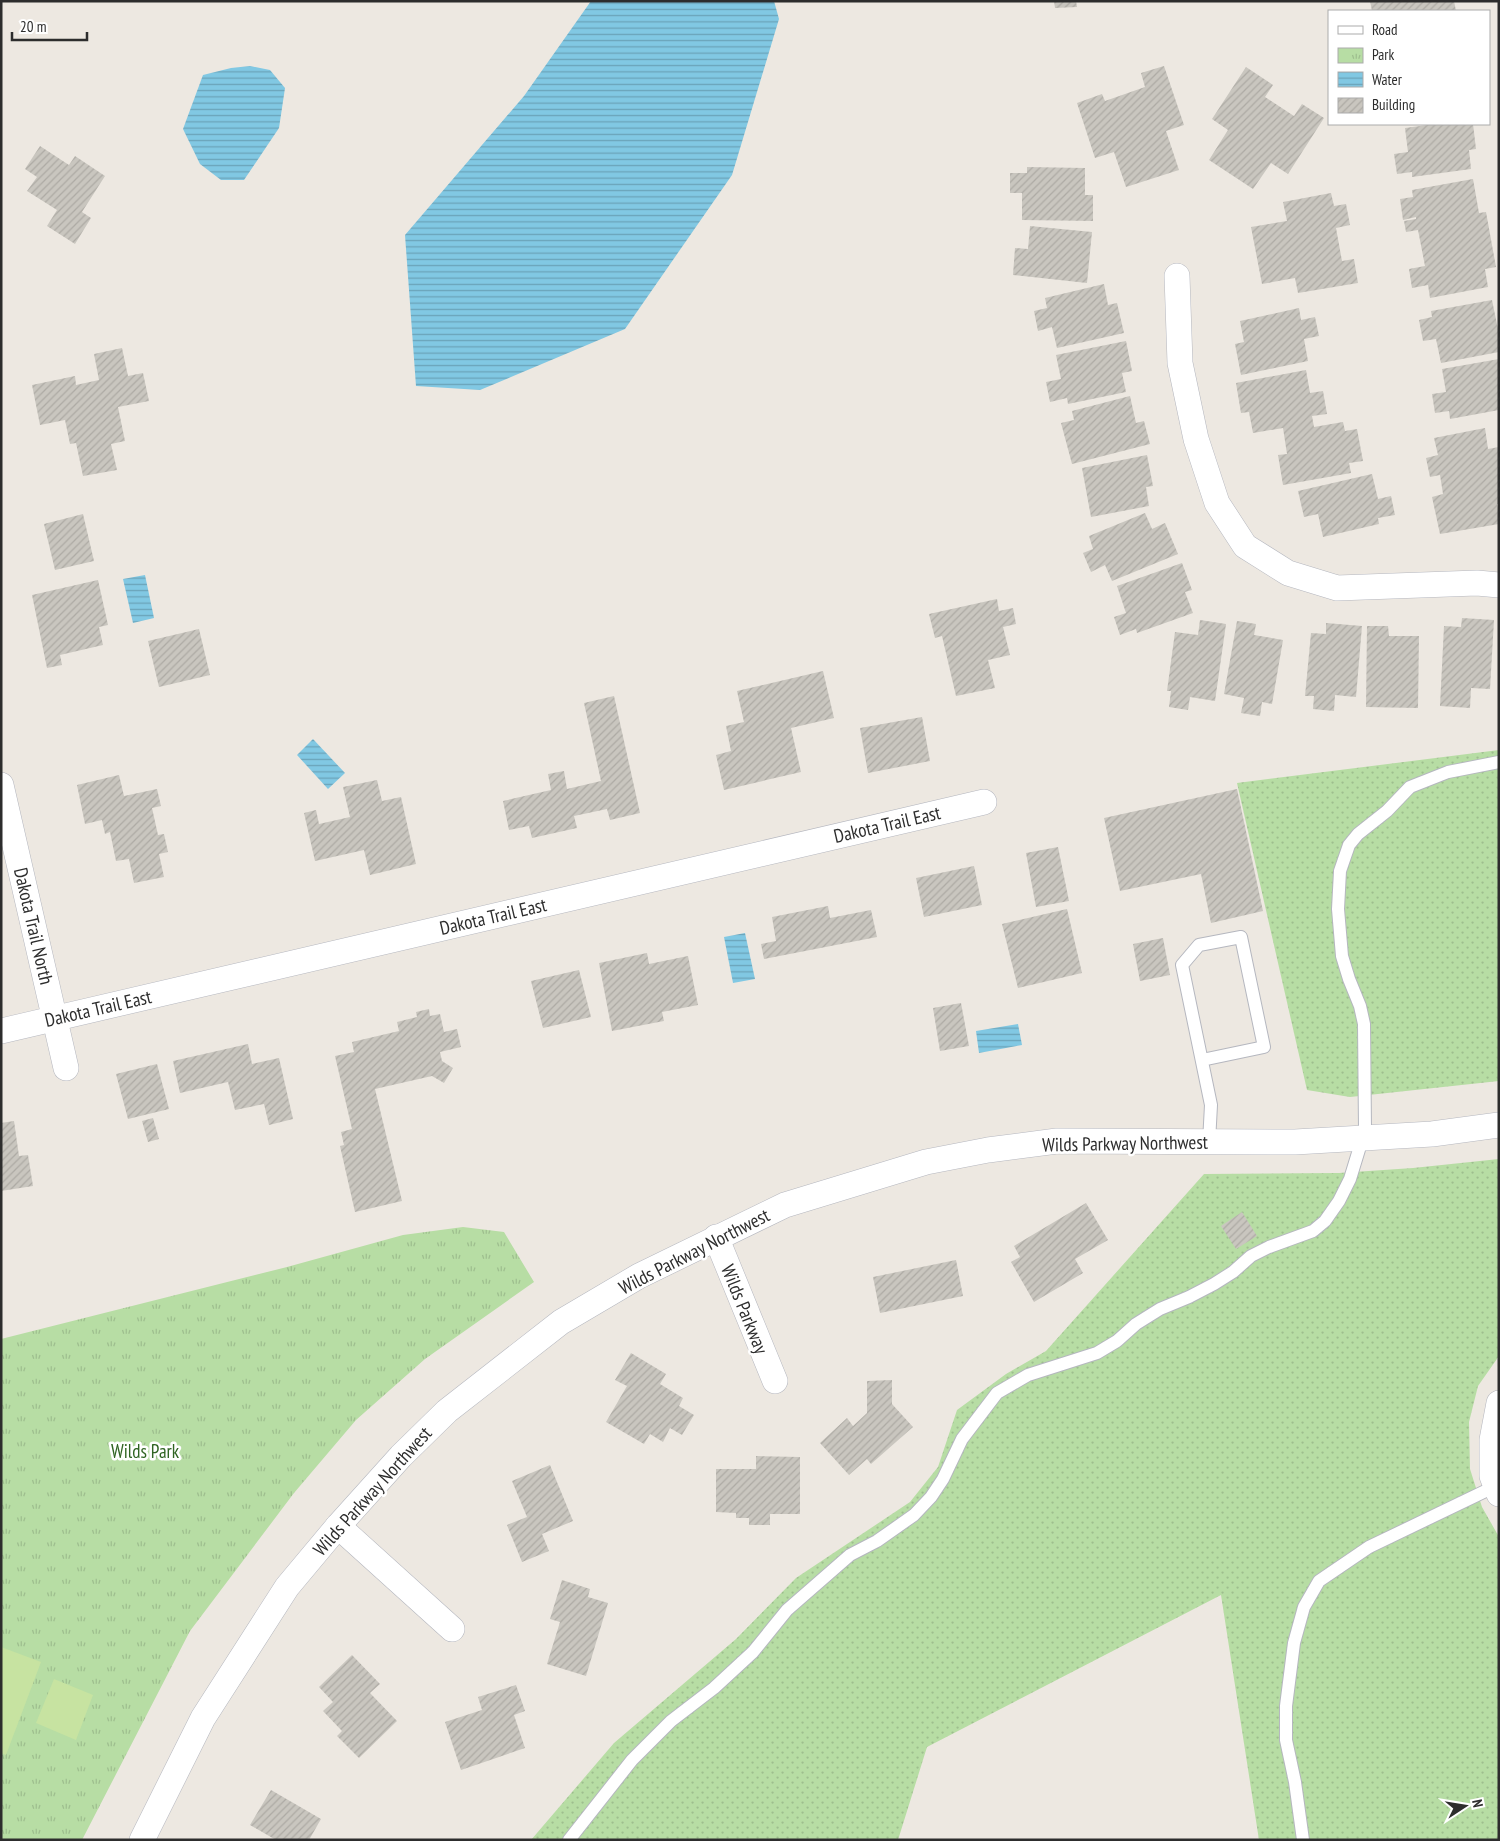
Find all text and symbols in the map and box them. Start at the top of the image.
scale bar [12,10,88,42]
legend [1328,10,1490,125]
text: 20 m [20,17,46,36]
text: Road [1372,20,1398,39]
text: Park [1372,45,1394,64]
text: Water [1372,70,1403,89]
text: Building [1372,95,1415,114]
street label: Dakota Trail East [831,800,944,848]
street label: Dakota Trail North [9,865,59,987]
street label: Dakota Trail East [437,892,550,940]
street label: Dakota Trail East [42,984,155,1032]
street label: Wilds Parkway Northwest [1042,1130,1209,1156]
street label: Wilds Parkway Northwest [615,1202,774,1299]
street label: Wilds Parkway [716,1261,774,1358]
street label: Wilds Parkway Northwest [308,1421,437,1561]
park label: Wilds Park [111,1439,180,1463]
north arrow [1440,1781,1490,1831]
text: N [1468,1798,1487,1809]

